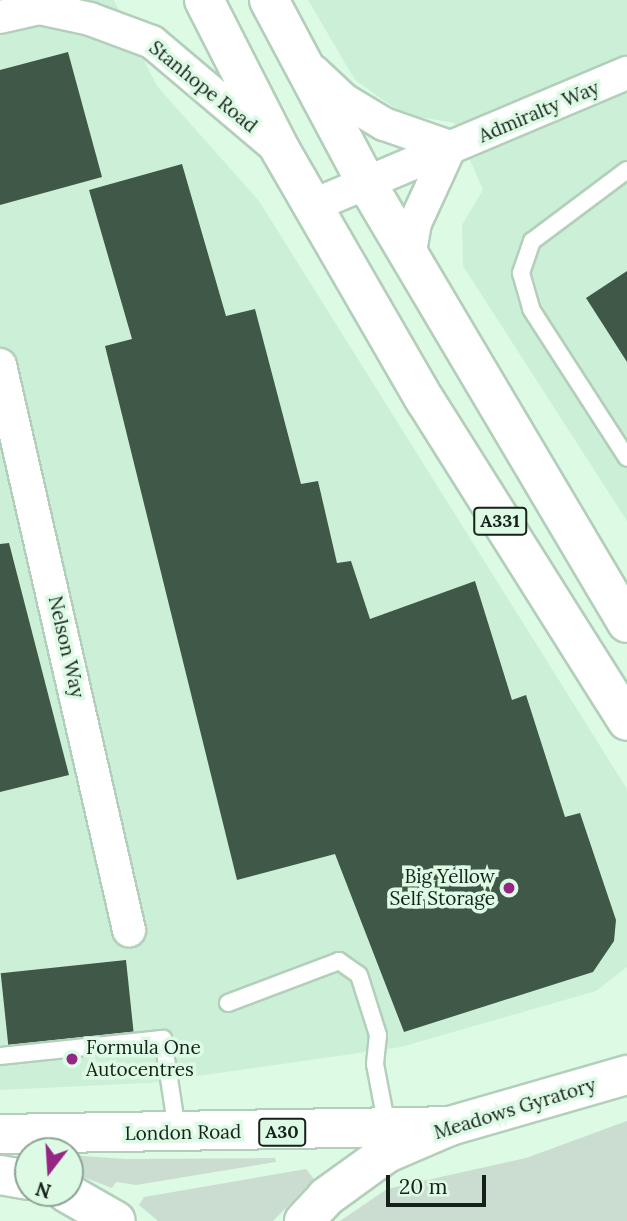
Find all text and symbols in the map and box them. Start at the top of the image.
street label: Stanhope Road [144,36,262,138]
street label: Admiralty Way [475,76,603,148]
road number: A331 [472,506,528,536]
street label: Nelson Way [43,594,89,700]
place label: Big Yellow Self Storage [390,866,495,910]
marker: Big Yellow Self Storage [501,880,517,896]
place label: Formula One Autocentres [86,1037,201,1081]
marker: Formula One Autocentres [64,1051,80,1067]
street label: Meadows Gyratory [431,1074,599,1144]
road number: A30 [258,1118,306,1147]
street label: London Road [124,1121,242,1145]
north arrow [14,1137,84,1207]
scale bar [389,1162,489,1206]
text: 20 m [399,1173,448,1200]
text: N [33,1177,54,1204]

